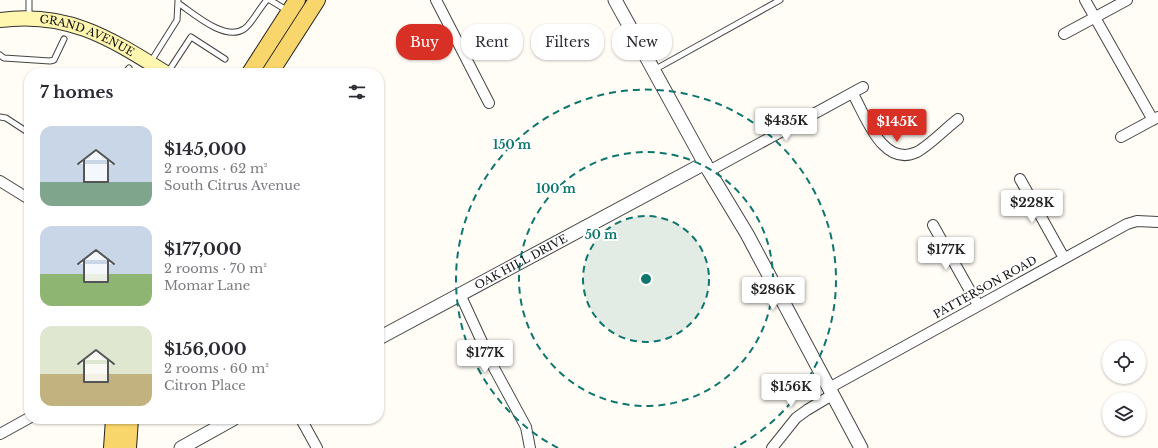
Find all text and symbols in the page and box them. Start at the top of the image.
street label: GRAND AVENUE [39,12,137,59]
chip: Buy [396,24,453,60]
chip: Rent [461,24,523,60]
chip: Filters [531,24,604,60]
chip: New [612,24,672,60]
icon: filters [346,81,368,103]
text: 7 homes [40,82,113,103]
pin: $435K [758,108,814,142]
pin: $145K [869,109,925,143]
text: $435K [764,112,808,129]
text: $145K [876,113,918,130]
text: 150 m [493,137,532,152]
text: $145,000 [164,139,246,160]
icon: home [72,142,120,190]
text: 2 rooms · 62 m² [164,160,268,177]
text: South Citrus Avenue [164,177,301,194]
text: 100 m [536,181,577,196]
pin: $228K [1004,190,1060,224]
text: $228K [1010,194,1054,211]
text: 50 m [585,227,618,242]
street label: OAK HILL DRIVE [472,231,570,292]
pin: $177K [918,237,974,271]
text: $177,000 [164,239,242,260]
text: $177K [927,241,965,258]
icon: home [72,242,120,290]
street label: PATTERSON ROAD [931,253,1039,321]
text: 2 rooms · 70 m² [164,260,267,277]
centre of rings [639,272,653,286]
text: Momar Lane [164,277,250,294]
pin: $286K [745,277,801,311]
text: $286K [751,281,795,298]
text: $156,000 [164,339,247,360]
pin: $177K [457,340,513,374]
map controls [1102,340,1146,436]
button: locate [1102,340,1146,384]
icon: home [72,342,120,390]
text: $177K [466,344,504,361]
text: 2 rooms · 60 m² [164,360,269,377]
pin: $156K [763,374,819,408]
text: Citron Place [164,377,246,394]
text: $156K [770,378,812,395]
button: layers [1102,392,1146,436]

